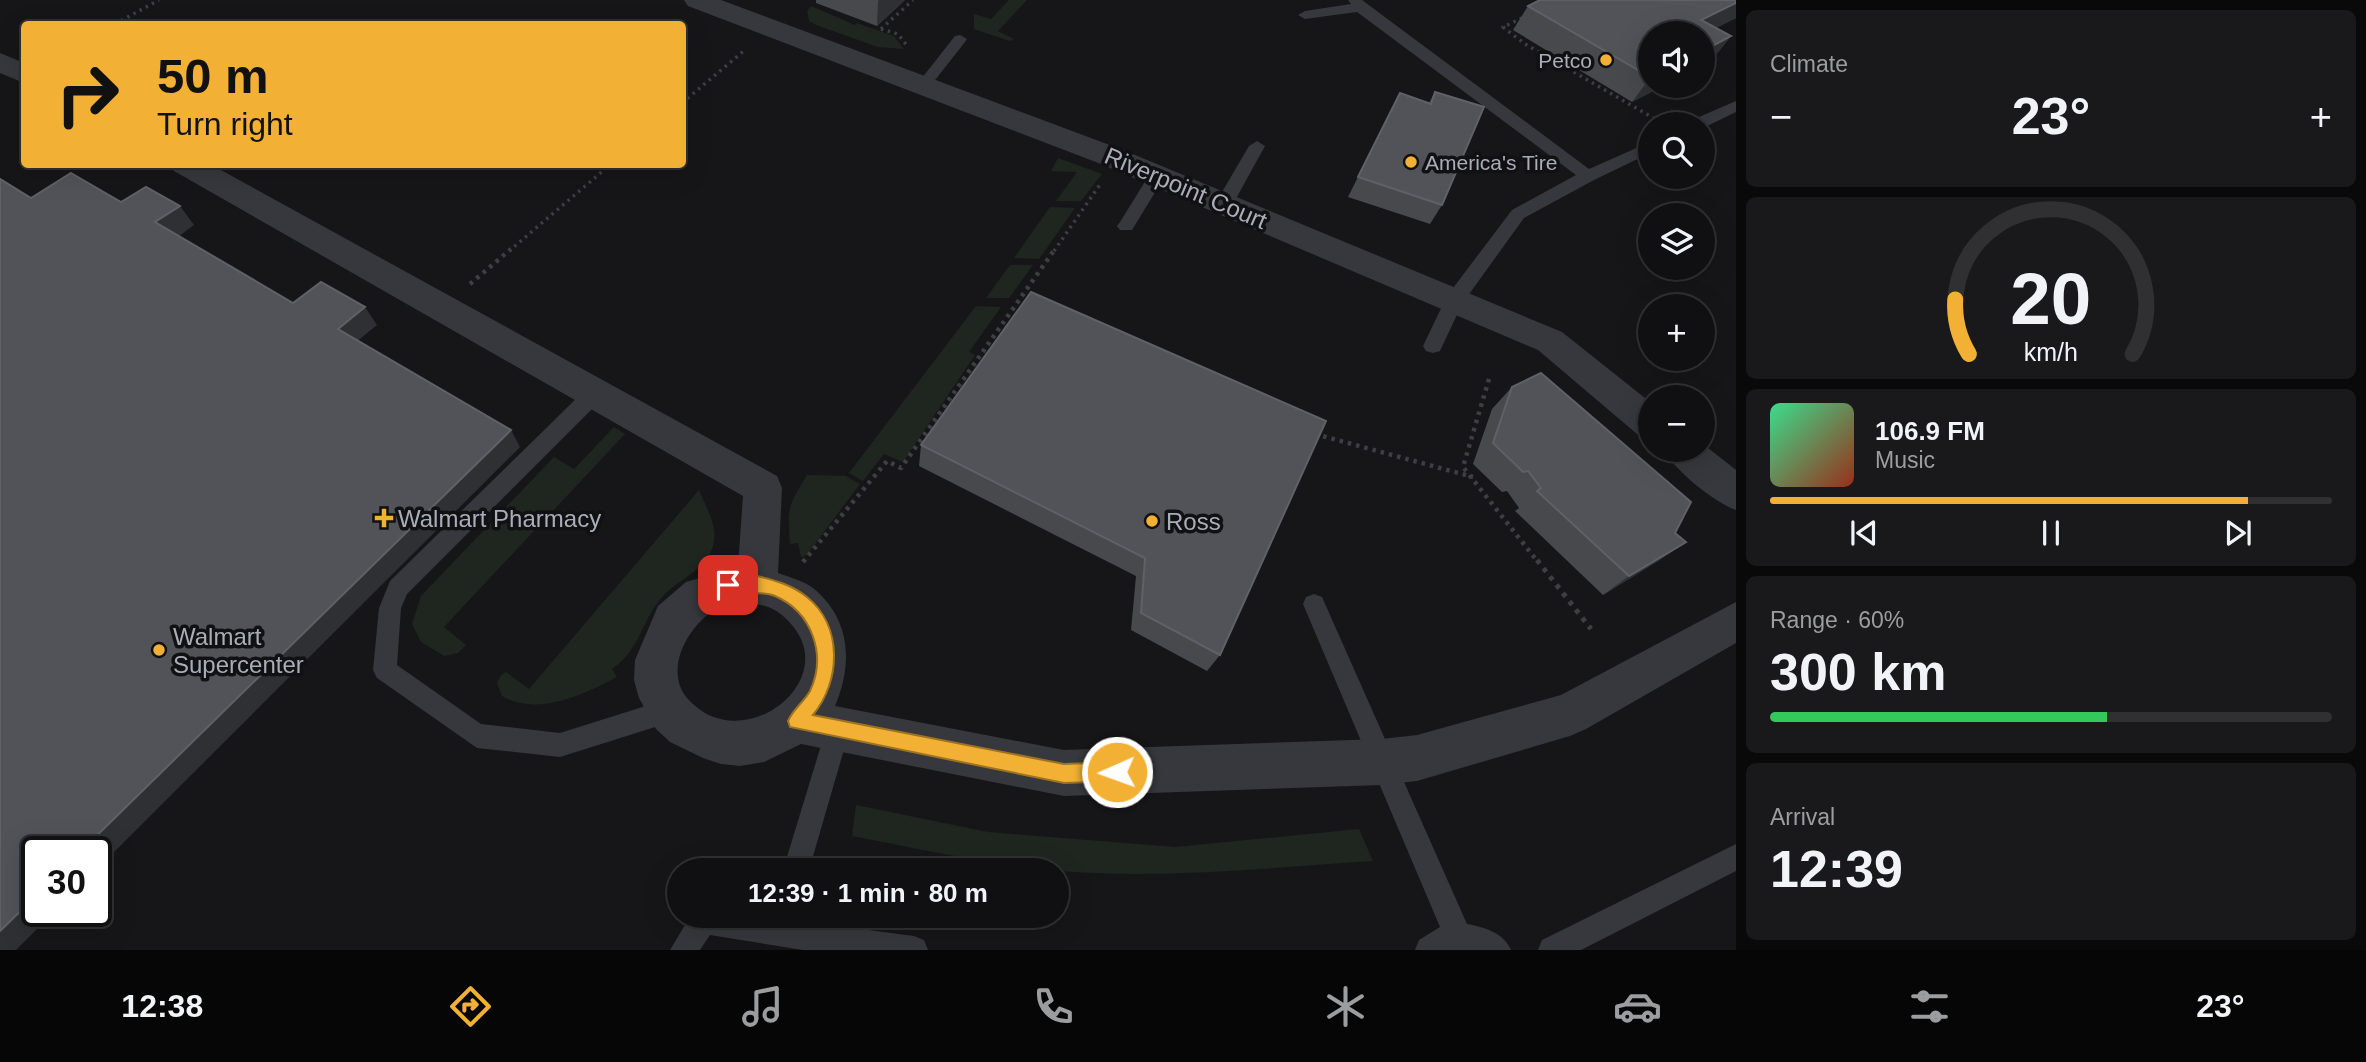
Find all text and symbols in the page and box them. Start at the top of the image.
map controls [1638,21,1715,462]
button: sound [1638,21,1715,98]
icon: right [42,49,133,140]
text: 50 m [157,49,269,103]
place label: Petco [1538,49,1592,72]
text: Climate [1770,51,1848,77]
marker: Petco [1598,52,1614,68]
text: 23° [2012,87,2090,145]
text: − [1770,96,1792,138]
text: + [2310,96,2332,138]
text: Turn right [157,106,293,142]
button: search [1638,112,1715,189]
street label: Riverpoint Court [1101,142,1271,234]
place label: America's Tire [1425,151,1557,174]
marker: America's Tire [1403,154,1419,170]
button: layers [1638,203,1715,280]
text: 20 [2011,258,2091,339]
button: + [1638,294,1715,371]
text: km/h [2024,338,2078,366]
button: − [1638,385,1715,462]
text: 106.9 FM [1875,416,1985,446]
text: Music [1875,447,1935,473]
place label: Walmart Pharmacy [398,505,601,532]
place label: Ross [1166,508,1221,535]
marker: Walmart Pharmacy [376,510,392,526]
marker: Ross [1144,513,1160,529]
icon: previous [1845,514,1883,552]
icon: pause [2032,514,2070,552]
icon: next [2219,514,2257,552]
pin [698,555,758,615]
icon: arrive [709,566,747,604]
text: Range · 60% [1770,607,1904,633]
place label: Walmart Supercenter [173,623,304,678]
marker: Walmart Supercenter [151,642,167,658]
text: 300 km [1770,643,1946,701]
position arrow [1080,735,1154,809]
text: Arrival [1770,804,1835,830]
speed limit sign: 30 [21,836,112,927]
text: 12:39 [1770,840,1903,898]
text: 12:39 · 1 min · 80 m [748,878,988,908]
icon: directions [446,982,495,1031]
icon: music [738,982,787,1031]
icon: phone [1029,982,1078,1031]
icon: climate [1321,982,1370,1031]
icon: car [1613,982,1662,1031]
icon: filters [1905,982,1954,1031]
text: 12:38 [121,988,203,1024]
text: 23° [2196,988,2245,1024]

